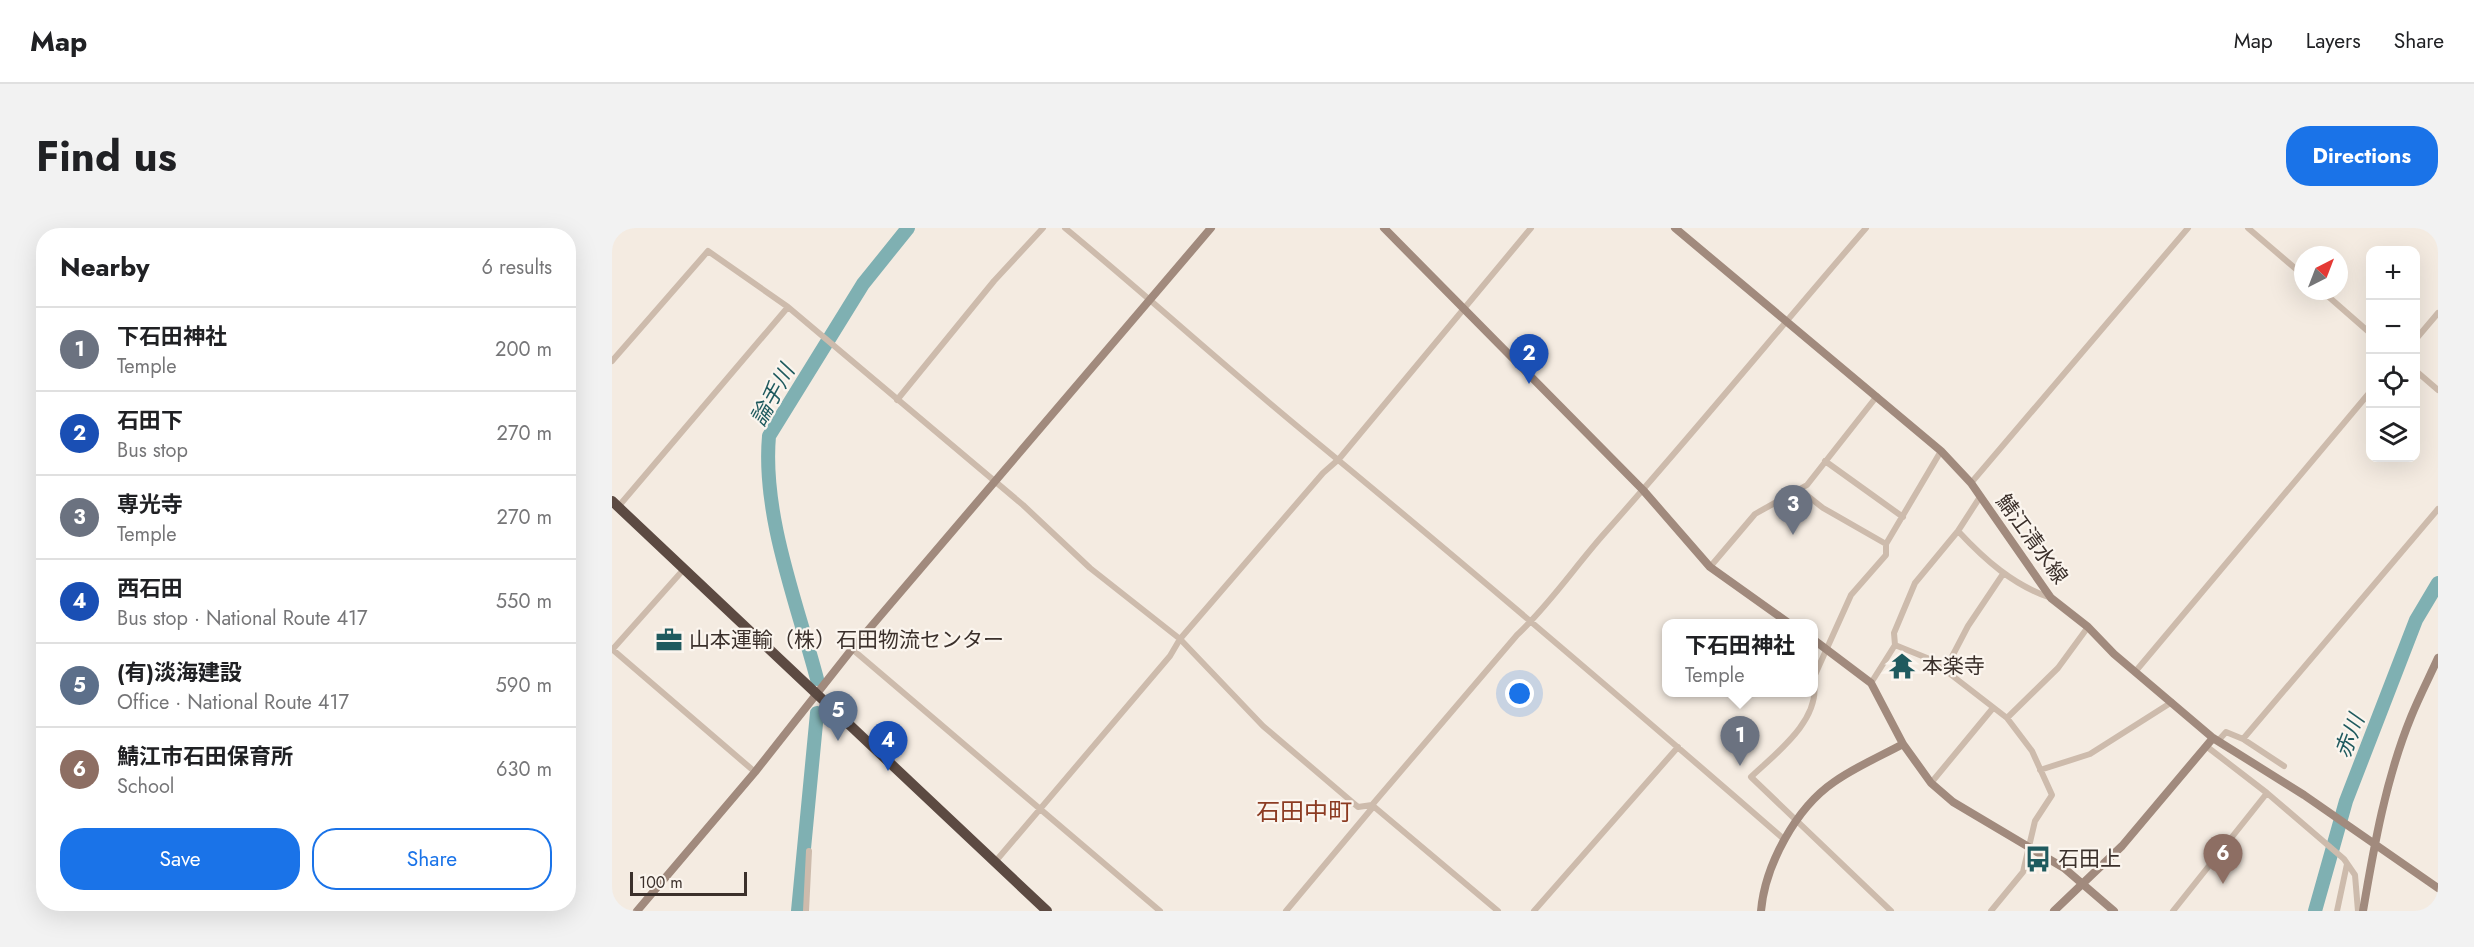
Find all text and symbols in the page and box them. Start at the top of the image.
text: Map [30,21,87,62]
text: Map [2234,26,2273,56]
text: Layers [2306,26,2361,56]
text: Share [2394,26,2444,56]
text: Find us [36,126,177,187]
button: Directions [2286,126,2438,186]
north arrow [2294,246,2348,300]
map controls [2366,246,2420,462]
button: + [2366,246,2420,300]
text: Nearby [60,248,149,286]
text: 6 results [482,253,552,282]
button: − [2366,300,2420,354]
text: 下石田神社 [117,320,227,352]
pin: 2 [1510,334,1548,384]
text: 1 [74,335,85,364]
text: 200 m [495,335,552,364]
text: Temple [117,352,177,381]
button: locate [2366,354,2420,408]
water label: 論手川 [742,357,803,432]
text: 石田下 [117,404,183,436]
button: layers [2366,408,2420,462]
text: 2 [73,419,86,448]
text: 270 m [497,419,552,448]
text: Bus stop [117,436,188,465]
pin: 3 [1774,486,1812,535]
text: 専光寺 [117,488,183,520]
street label: 鯖江清水線 [1989,488,2075,590]
text: 3 [73,503,86,532]
text: 270 m [497,503,552,532]
text: Temple [117,520,177,549]
text: 西石田 [117,572,183,604]
text: 4 [73,587,86,616]
text: 550 m [496,587,552,616]
text: Bus stop · National Route 417 [117,604,368,633]
popup [1662,619,1818,697]
office icon: 山本運輸（株）石田物流センター [654,625,684,655]
place label: 山本運輸（株）石田物流センター [689,625,1004,655]
text: 下石田神社 [1685,629,1795,661]
temple icon: 本楽寺 [1887,651,1917,681]
place label: 本楽寺 [1922,651,1985,681]
text: (有)淡海建設 [117,656,242,688]
text: Temple [1685,661,1744,690]
text: 5 [73,671,86,700]
text: 590 m [496,671,552,700]
your location [1505,679,1534,708]
text: Office · National Route 417 [117,688,349,717]
pin: 5 [818,692,858,741]
water label: 赤川 [2326,708,2373,762]
pin: 1 [1720,716,1760,766]
pin: 4 [868,722,908,771]
text: 鯖江市石田保育所 [117,740,293,772]
text: 6 [73,755,86,784]
text: 630 m [496,755,552,784]
text: School [117,772,174,801]
district label: 石田中町 [1256,794,1352,829]
button: Save [60,828,300,890]
button: Share [312,828,552,890]
pin: 6 [2204,834,2242,884]
bus stop icon: 石田上 [2023,844,2053,874]
place label: 石田上 [2058,844,2121,874]
scale bar [630,869,747,896]
text: 100 m [639,871,683,894]

